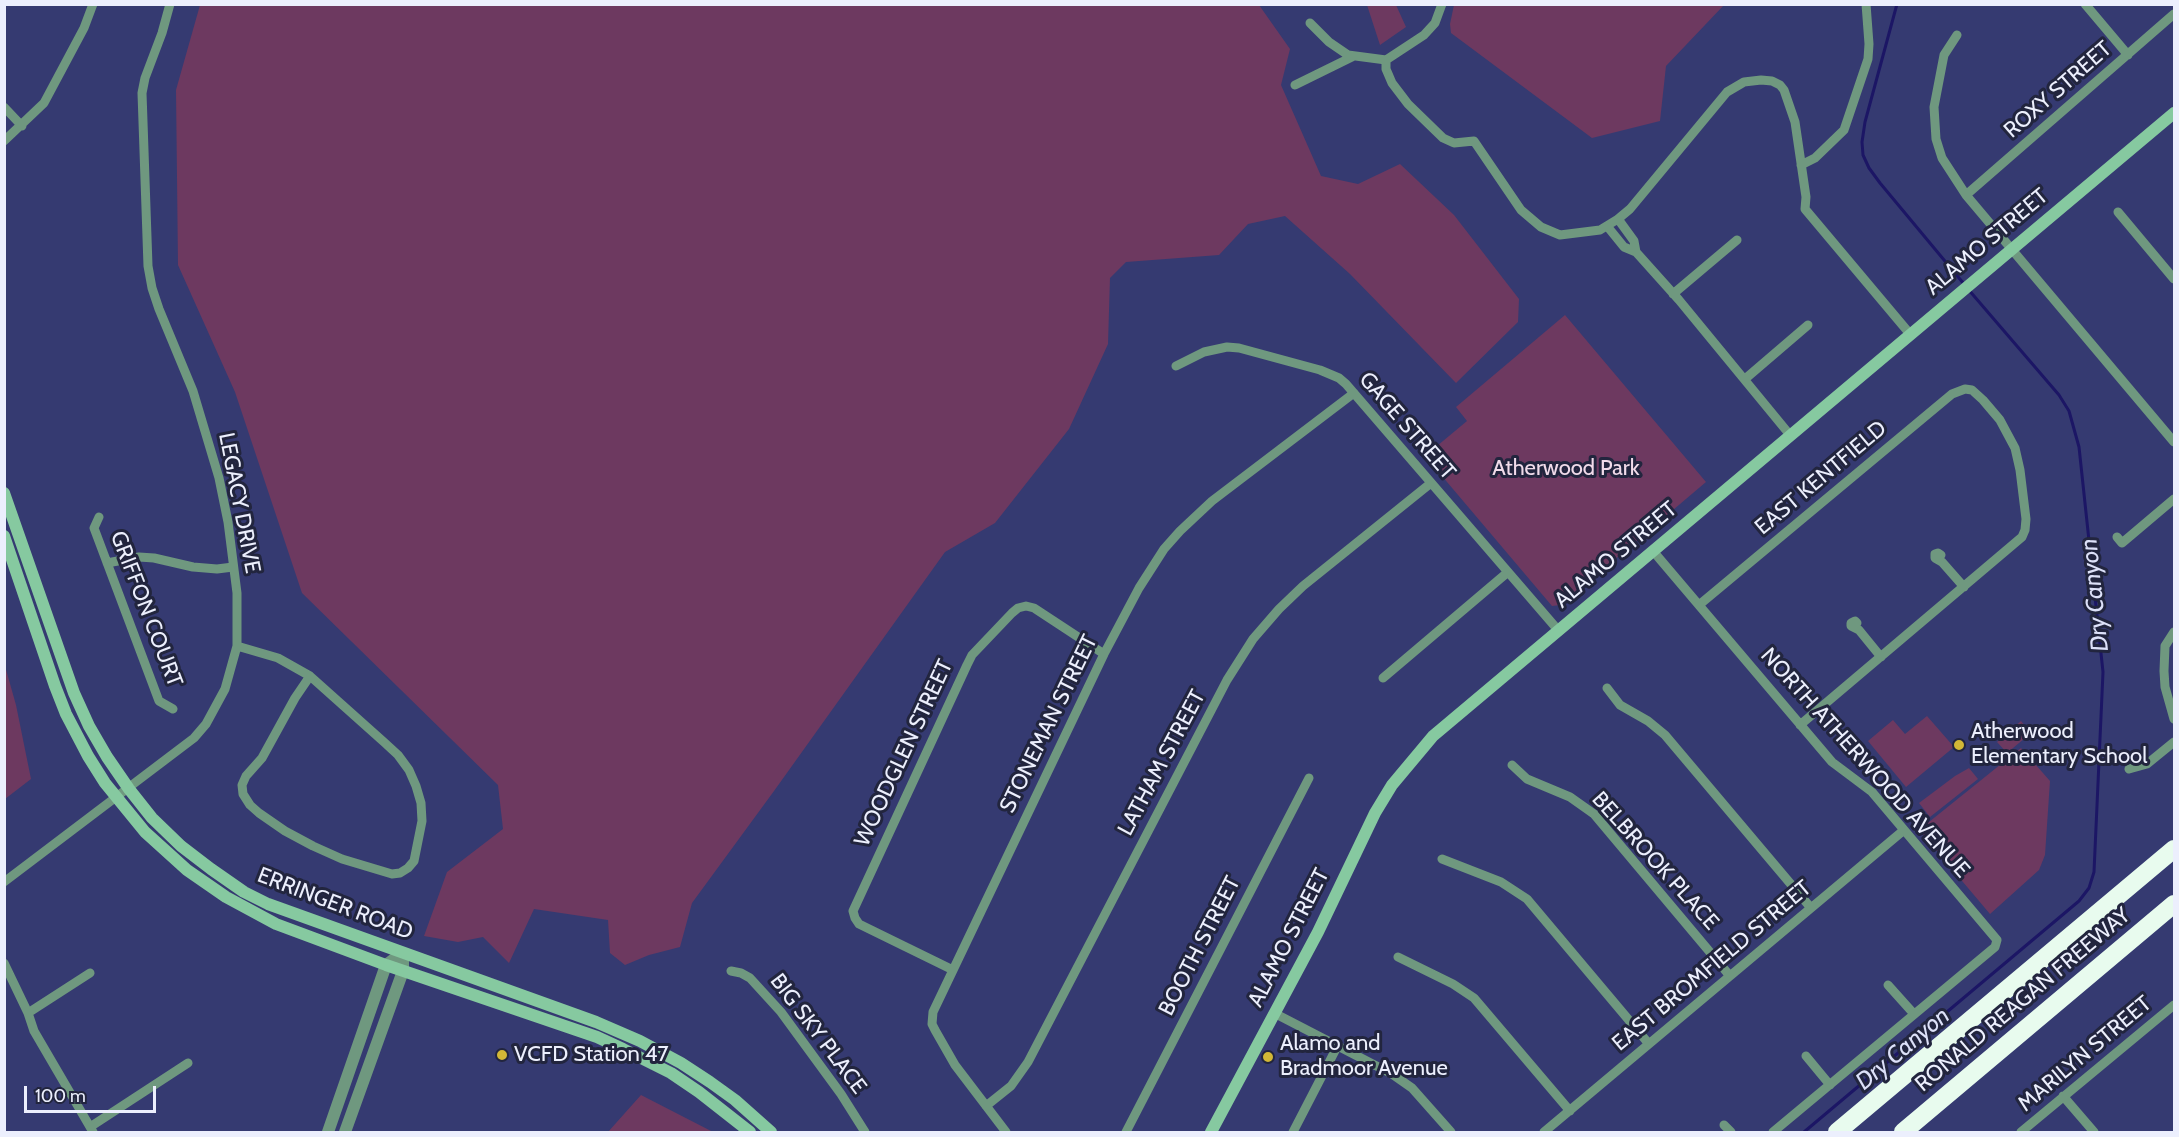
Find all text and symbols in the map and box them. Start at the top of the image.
street label: ROXY STREET [1999,36,2117,144]
street label: ALAMO STREET [1920,183,2054,301]
street label: GAGE STREET [1353,367,1461,485]
street label: EAST KENTFIELD [1750,415,1892,541]
street label: LEGACY DRIVE [212,431,266,575]
park label: Atherwood Park [1492,456,1640,482]
street label: ALAMO STREET [1549,496,1683,614]
street label: GRIFFON COURT [104,527,188,691]
water label: Dry Canyon [2075,537,2115,653]
street label: STONEMAN STREET [995,631,1103,817]
street label: NORTH ATHERWOOD AVENUE [1755,643,1975,883]
street label: WOODGLEN STREET [849,655,959,851]
street label: LATHAM STREET [1113,686,1211,840]
place label: Atherwood Elementary School [1971,719,2147,770]
marker: Atherwood Elementary School [1952,738,1966,752]
street label: BELBROOK PLACE [1586,787,1724,935]
street label: ERRINGER ROAD [253,862,417,946]
street label: ALAMO STREET [1243,864,1335,1012]
street label: BOOTH STREET [1154,872,1246,1020]
street label: EAST BROMFIELD STREET [1607,875,1817,1057]
street label: RONALD REAGAN FREEWAY [1910,902,2136,1098]
street label: BIG SKY PLACE [764,969,872,1099]
street label: MARILYN STREET [2013,991,2157,1117]
water label: Dry Canyon [1850,1002,1956,1096]
place label: Alamo and Bradmoor Avenue [1280,1031,1448,1082]
place label: VCFD Station 47 [514,1042,669,1068]
marker: VCFD Station 47 [495,1048,509,1062]
marker: Alamo and Bradmoor Avenue [1261,1050,1275,1064]
scale bar [27,1074,159,1112]
text: 100 m [35,1085,86,1107]

